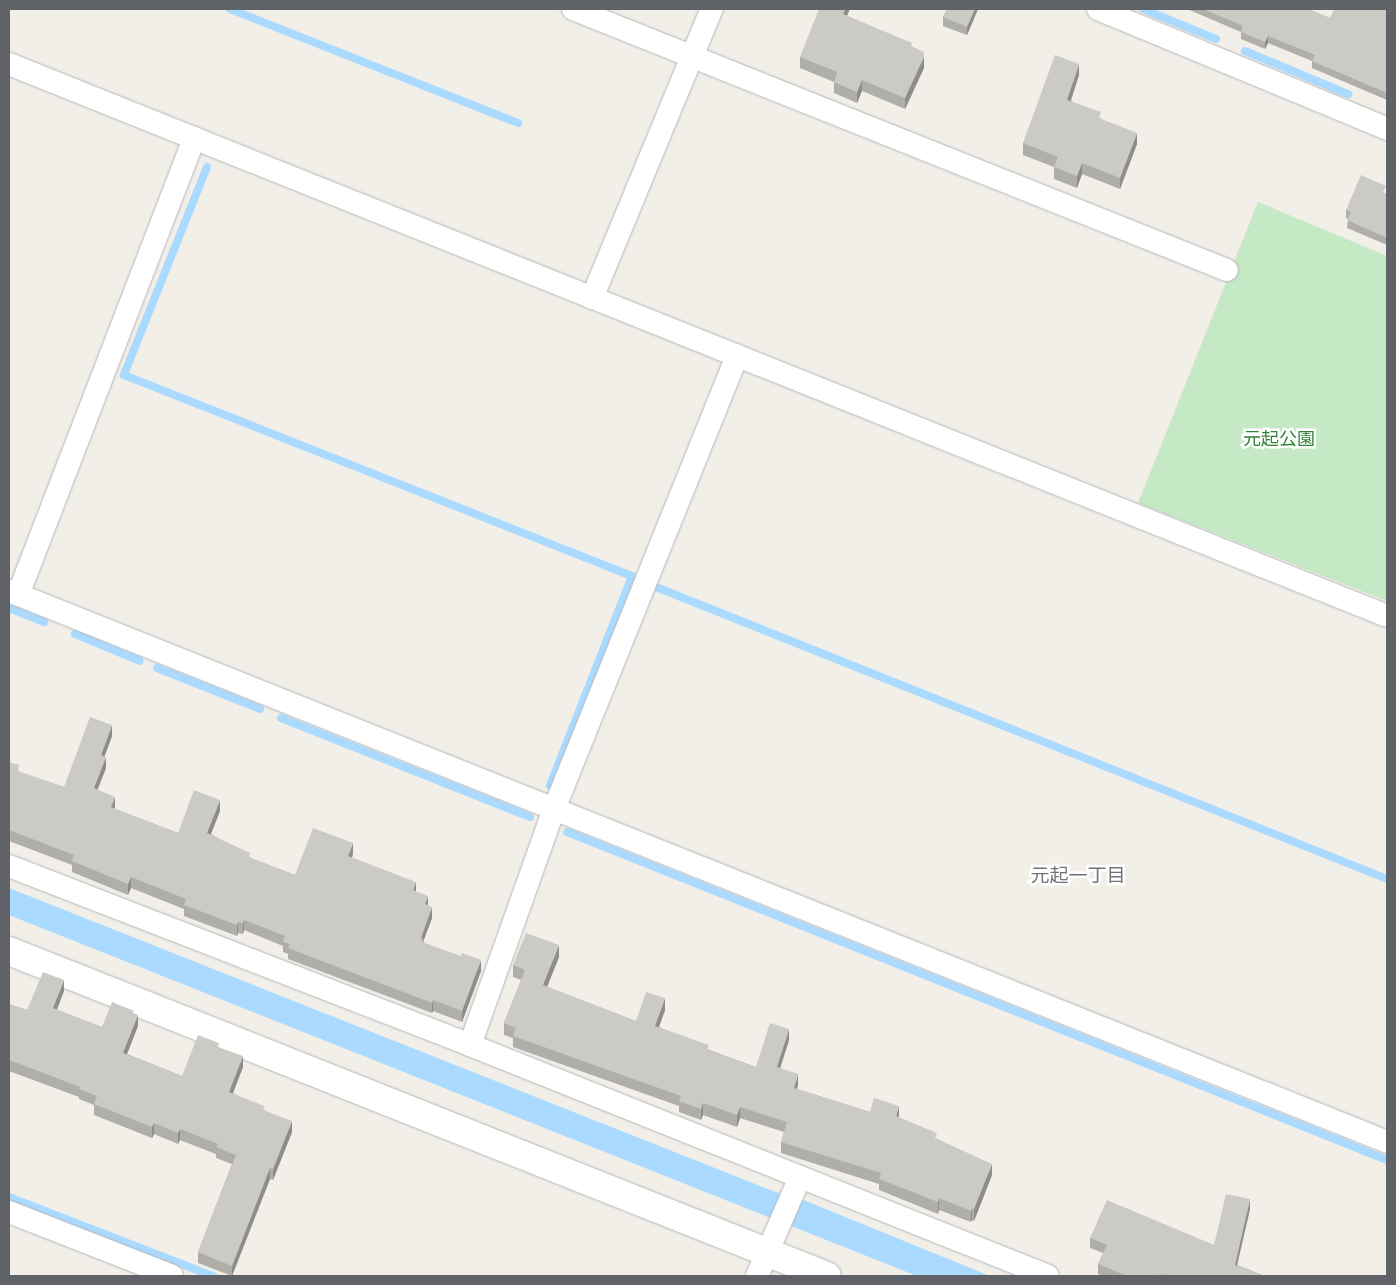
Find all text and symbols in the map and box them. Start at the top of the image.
park label: 元起公園 [1243,430,1315,452]
district label: 元起一丁目 [1031,867,1125,889]

